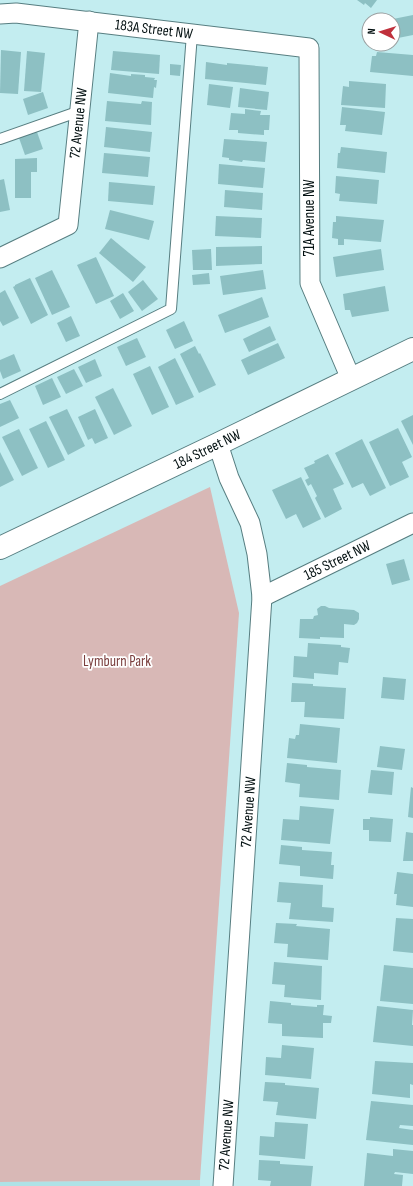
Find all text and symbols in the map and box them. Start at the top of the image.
north arrow [361,12,401,52]
street label: 183A Street NW [114,15,194,44]
text: N [365,28,378,35]
street label: 72 Avenue NW [65,87,92,159]
street label: 71A Avenue NW [300,179,319,256]
street label: 184 Street NW [171,425,244,474]
street label: 185 Street NW [301,536,374,585]
park label: Lymburn Park [83,652,151,671]
street label: 72 Avenue NW [237,776,260,848]
street label: 72 Avenue NW [215,1099,238,1171]

